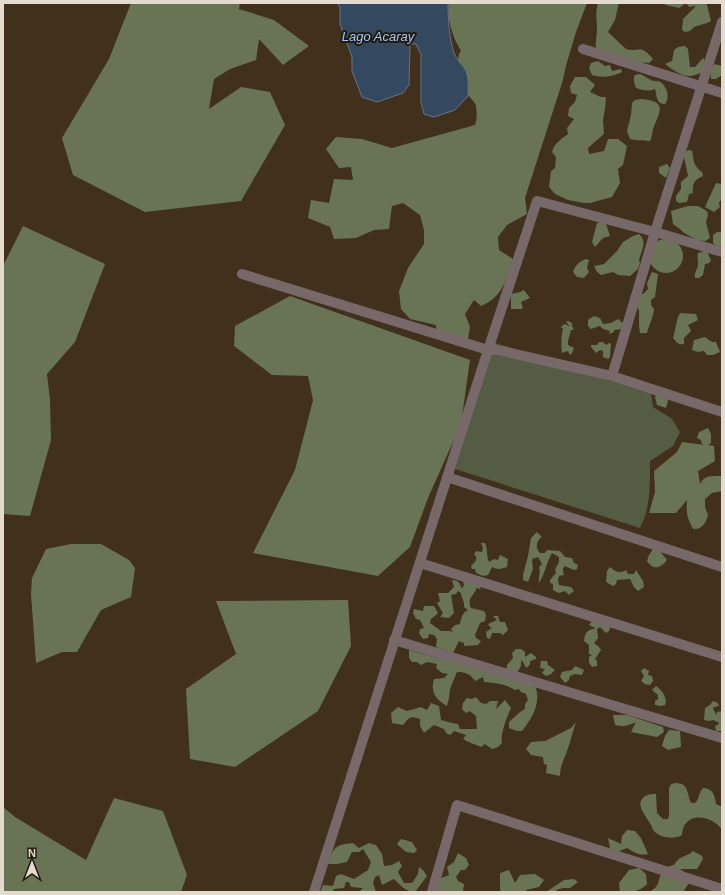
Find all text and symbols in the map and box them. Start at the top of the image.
water label: Lago Acaray [342,29,416,44]
north arrow [12,843,52,883]
text: N [28,847,36,859]

